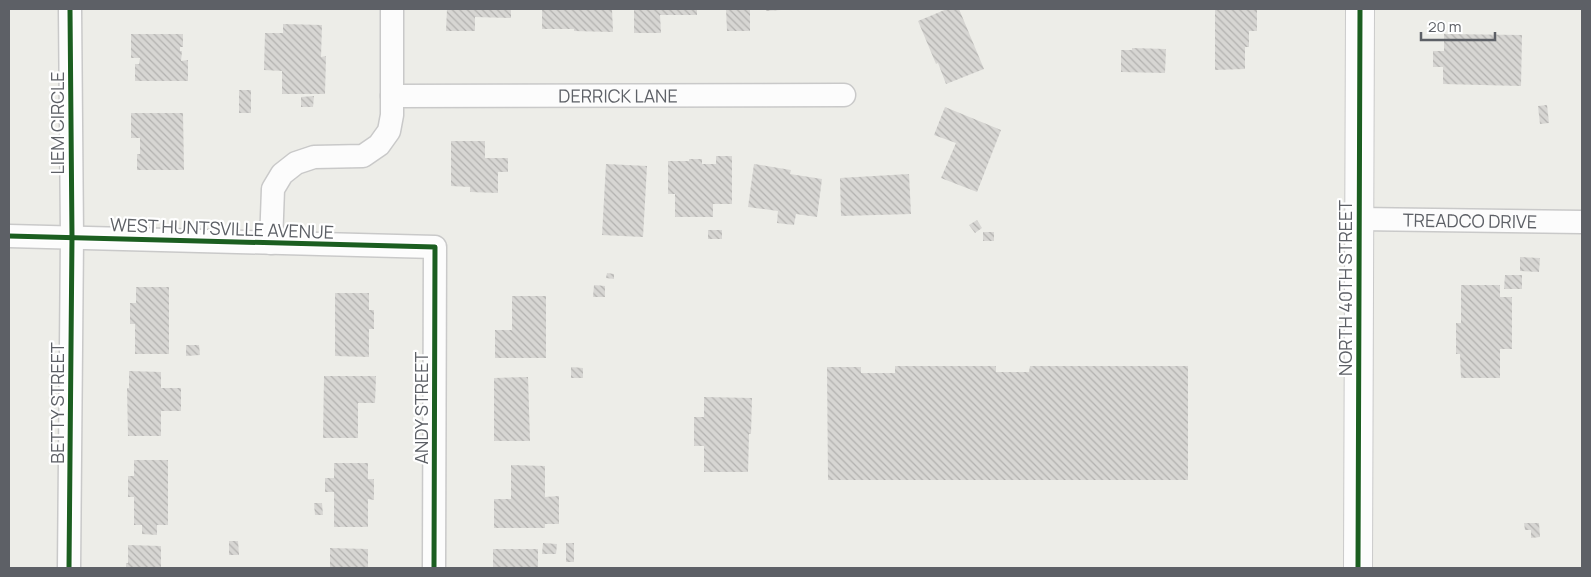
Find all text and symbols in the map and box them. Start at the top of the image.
scale bar [1421,10,1495,42]
text: 20 m [1428,16,1461,37]
street label: LIEM CIRCLE [45,72,69,174]
street label: DERRICK LANE [558,83,678,108]
street label: NORTH 40TH STREET [1333,200,1357,376]
street label: TREADCO DRIVE [1403,208,1537,233]
street label: WEST HUNTSVILLE AVENUE [110,212,334,244]
street label: BETTY STREET [45,342,69,464]
street label: ANDY STREET [409,351,433,464]

